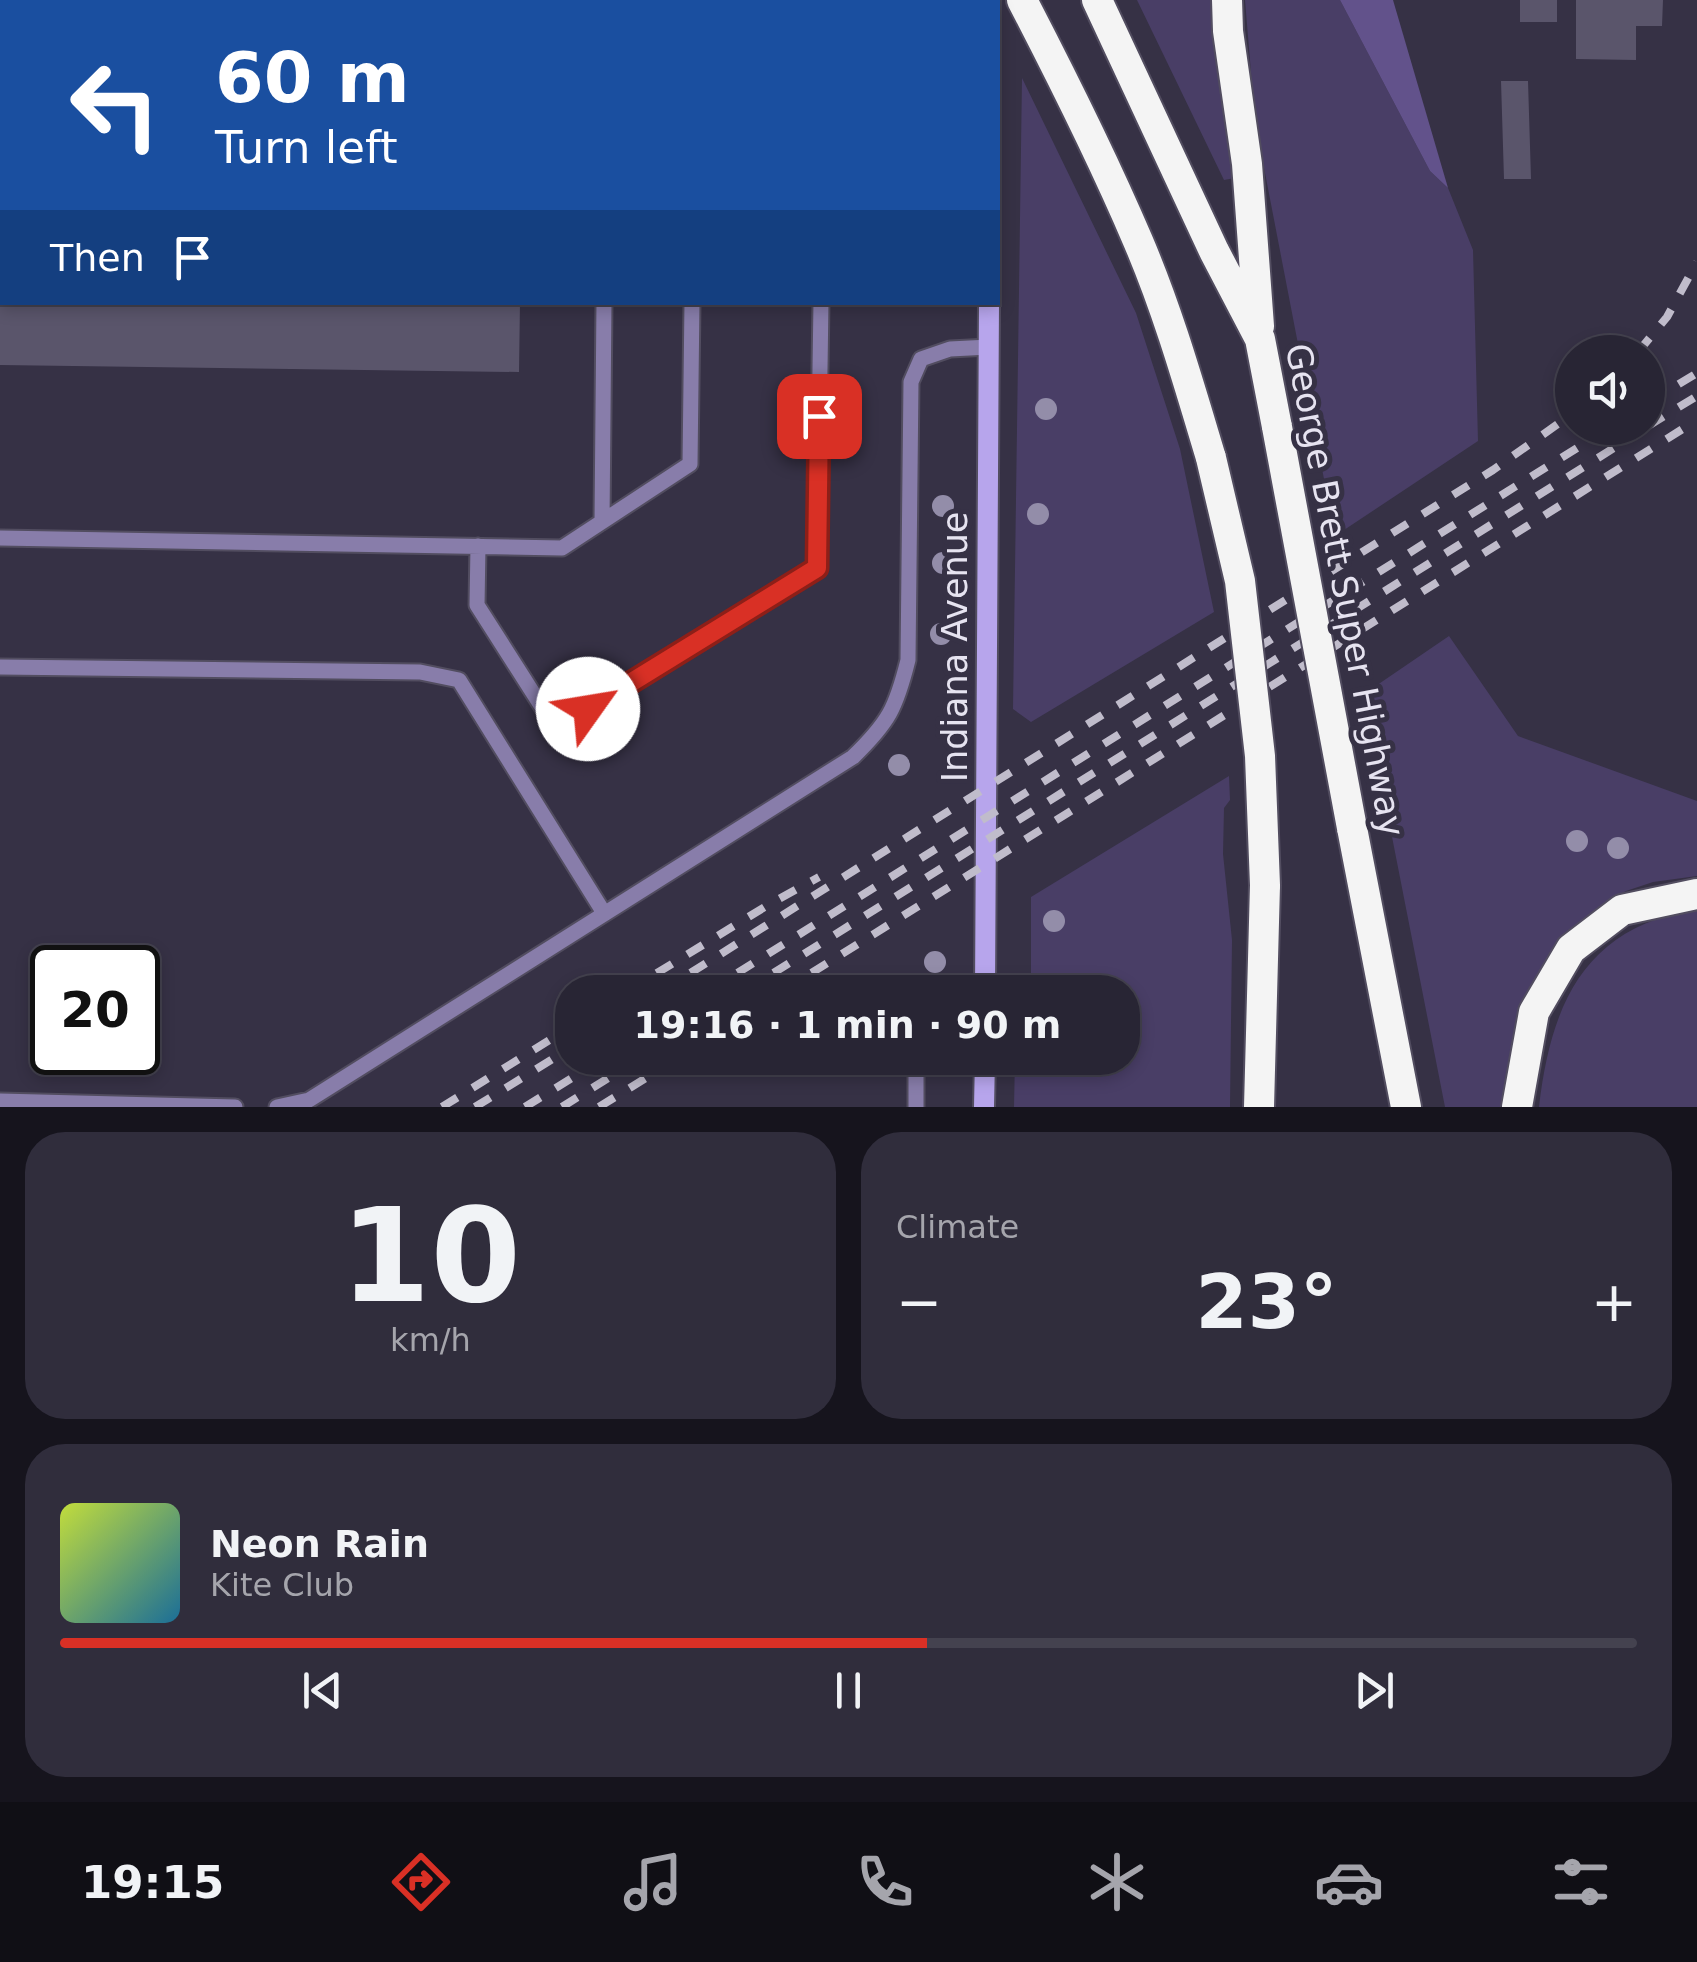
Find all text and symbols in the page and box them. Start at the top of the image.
text: 60 m [215,37,410,119]
icon: left [50,40,180,170]
text: Turn left [215,121,398,174]
icon: arrive [165,230,220,285]
text: Then [50,236,145,280]
map controls [1555,335,1665,445]
button: sound [1555,335,1665,445]
street label: George Brett Super Highway [1278,340,1412,840]
pin [777,374,862,459]
icon: arrive [792,389,847,444]
street label: Indiana Avenue [935,512,975,782]
position arrow [536,657,640,761]
speed limit sign: 20 [30,945,160,1075]
text: 19:16 · 1 min · 90 m [634,1003,1061,1047]
text: 10 [340,1180,521,1332]
text: Climate [896,1208,1019,1246]
text: 23° [1196,1258,1337,1346]
text: − [896,1270,942,1334]
text: + [1591,1270,1637,1334]
text: km/h [390,1321,471,1359]
text: Neon Rain [210,1522,429,1566]
text: Kite Club [210,1566,354,1604]
icon: previous [295,1663,350,1718]
icon: pause [821,1663,876,1718]
icon: next [1347,1663,1402,1718]
icon: directions [386,1847,456,1917]
icon: music [618,1847,688,1917]
icon: phone [850,1847,920,1917]
icon: climate [1082,1847,1152,1917]
icon: car [1314,1847,1384,1917]
icon: filters [1546,1847,1616,1917]
text: 19:15 [81,1856,224,1909]

